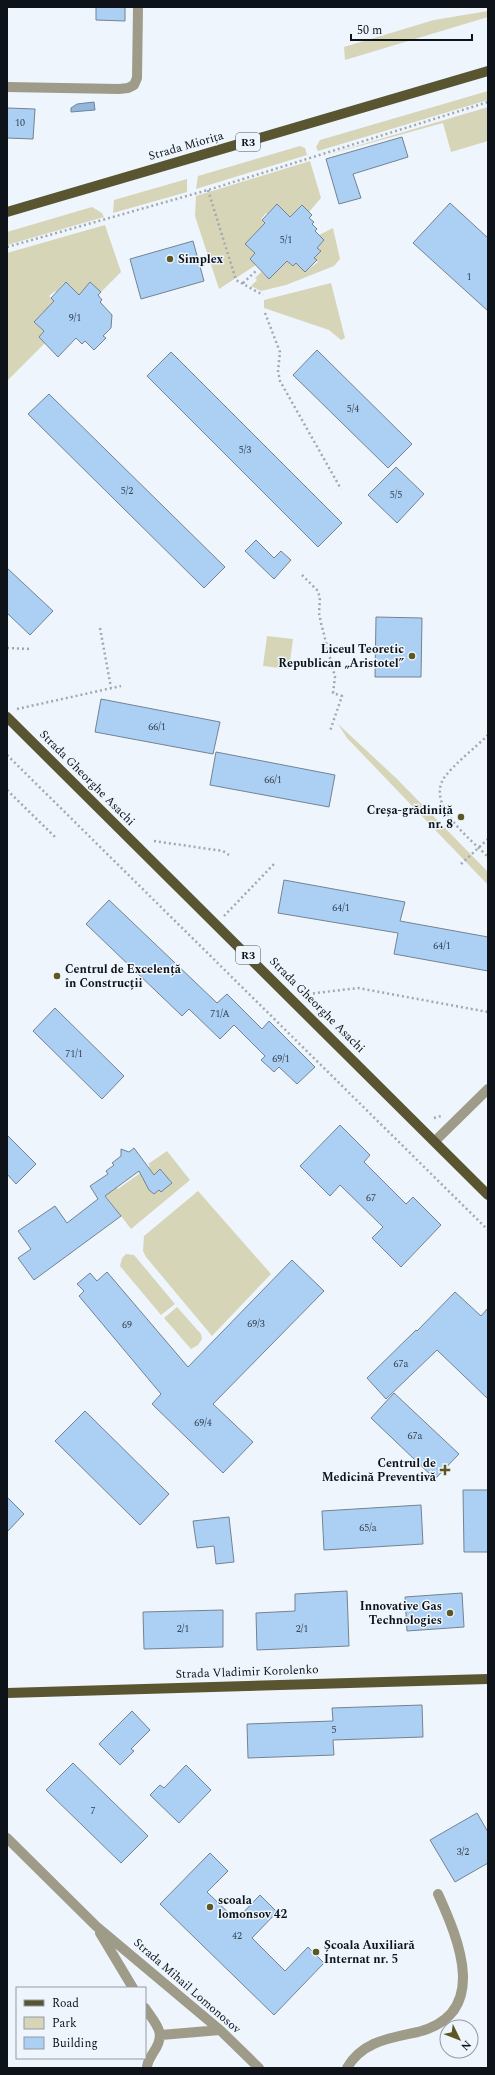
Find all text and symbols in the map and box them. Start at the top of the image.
scale bar [351,16,472,42]
text: 50 m [357,21,382,40]
house number: 10 [15,115,25,131]
street label: Strada Miorița [146,126,226,166]
road number: R3 [236,133,260,151]
house number: 5/1 [280,232,292,248]
place label: Simplex [178,250,223,269]
marker: Simplex [165,254,175,264]
house number: 1 [467,269,472,285]
house number: 9/1 [69,310,81,326]
house number: 5/4 [347,401,359,417]
house number: 5/3 [239,442,251,458]
house number: 5/2 [121,483,133,499]
house number: 5/5 [390,487,402,503]
place label: Liceul Teoretic Republican „Aristotel” [278,640,405,673]
marker: Liceul Teoretic Republican „Aristotel” [407,651,417,661]
house number: 66/1 [148,719,166,735]
street label: Strada Gheorghe Asachi [35,726,140,831]
house number: 66/1 [264,772,282,788]
place label: Creșa-grădiniță nr. 8 [367,801,454,834]
marker: Creșa-grădiniță nr. 8 [456,812,466,822]
house number: 64/1 [332,900,350,916]
house number: 64/1 [433,938,451,954]
road number: R3 [236,946,260,964]
street label: Strada Gheorghe Asachi [265,953,370,1058]
place label: Centrul de Excelență în Construcții [65,960,182,993]
marker: Centrul de Excelență în Construcții [52,971,62,981]
house number: 71/A [210,1006,230,1022]
house number: 71/1 [65,1046,83,1062]
house number: 69/1 [272,1051,290,1067]
house number: 67 [366,1190,376,1206]
house number: 69/3 [247,1316,265,1332]
house number: 69 [122,1317,132,1333]
house number: 67a [394,1356,409,1372]
house number: 69/4 [194,1415,212,1431]
house number: 67a [408,1428,423,1444]
place label: Centrul de Medicină Preventivă [322,1454,437,1487]
marker: Centrul de Medicină Preventivă [439,1464,451,1476]
house number: 65/a [359,1520,377,1536]
place label: Innovative Gas Technologies [360,1597,442,1630]
marker: Innovative Gas Technologies [445,1608,455,1618]
house number: 2/1 [177,1621,189,1637]
house number: 2/1 [296,1621,308,1637]
street label: Strada Vladimir Korolenko [175,1660,319,1684]
house number: 5 [332,1722,337,1738]
house number: 7 [91,1803,96,1819]
house number: 3/2 [457,1844,469,1860]
place label: scoala lomonsov 42 [218,1891,288,1924]
marker: scoala lomonsov 42 [205,1902,215,1912]
house number: 42 [232,1928,242,1944]
street label: Strada Mihail Lomonosov [129,1934,246,2039]
place label: Școala Auxiliară Internat nr. 5 [324,1936,415,1969]
marker: Școala Auxiliară Internat nr. 5 [311,1947,321,1957]
legend [16,1987,146,2059]
text: Road [52,1994,79,2013]
text: Park [52,2014,77,2033]
north arrow [439,2019,479,2059]
text: Building [52,2034,98,2053]
text: N [457,2036,475,2055]

